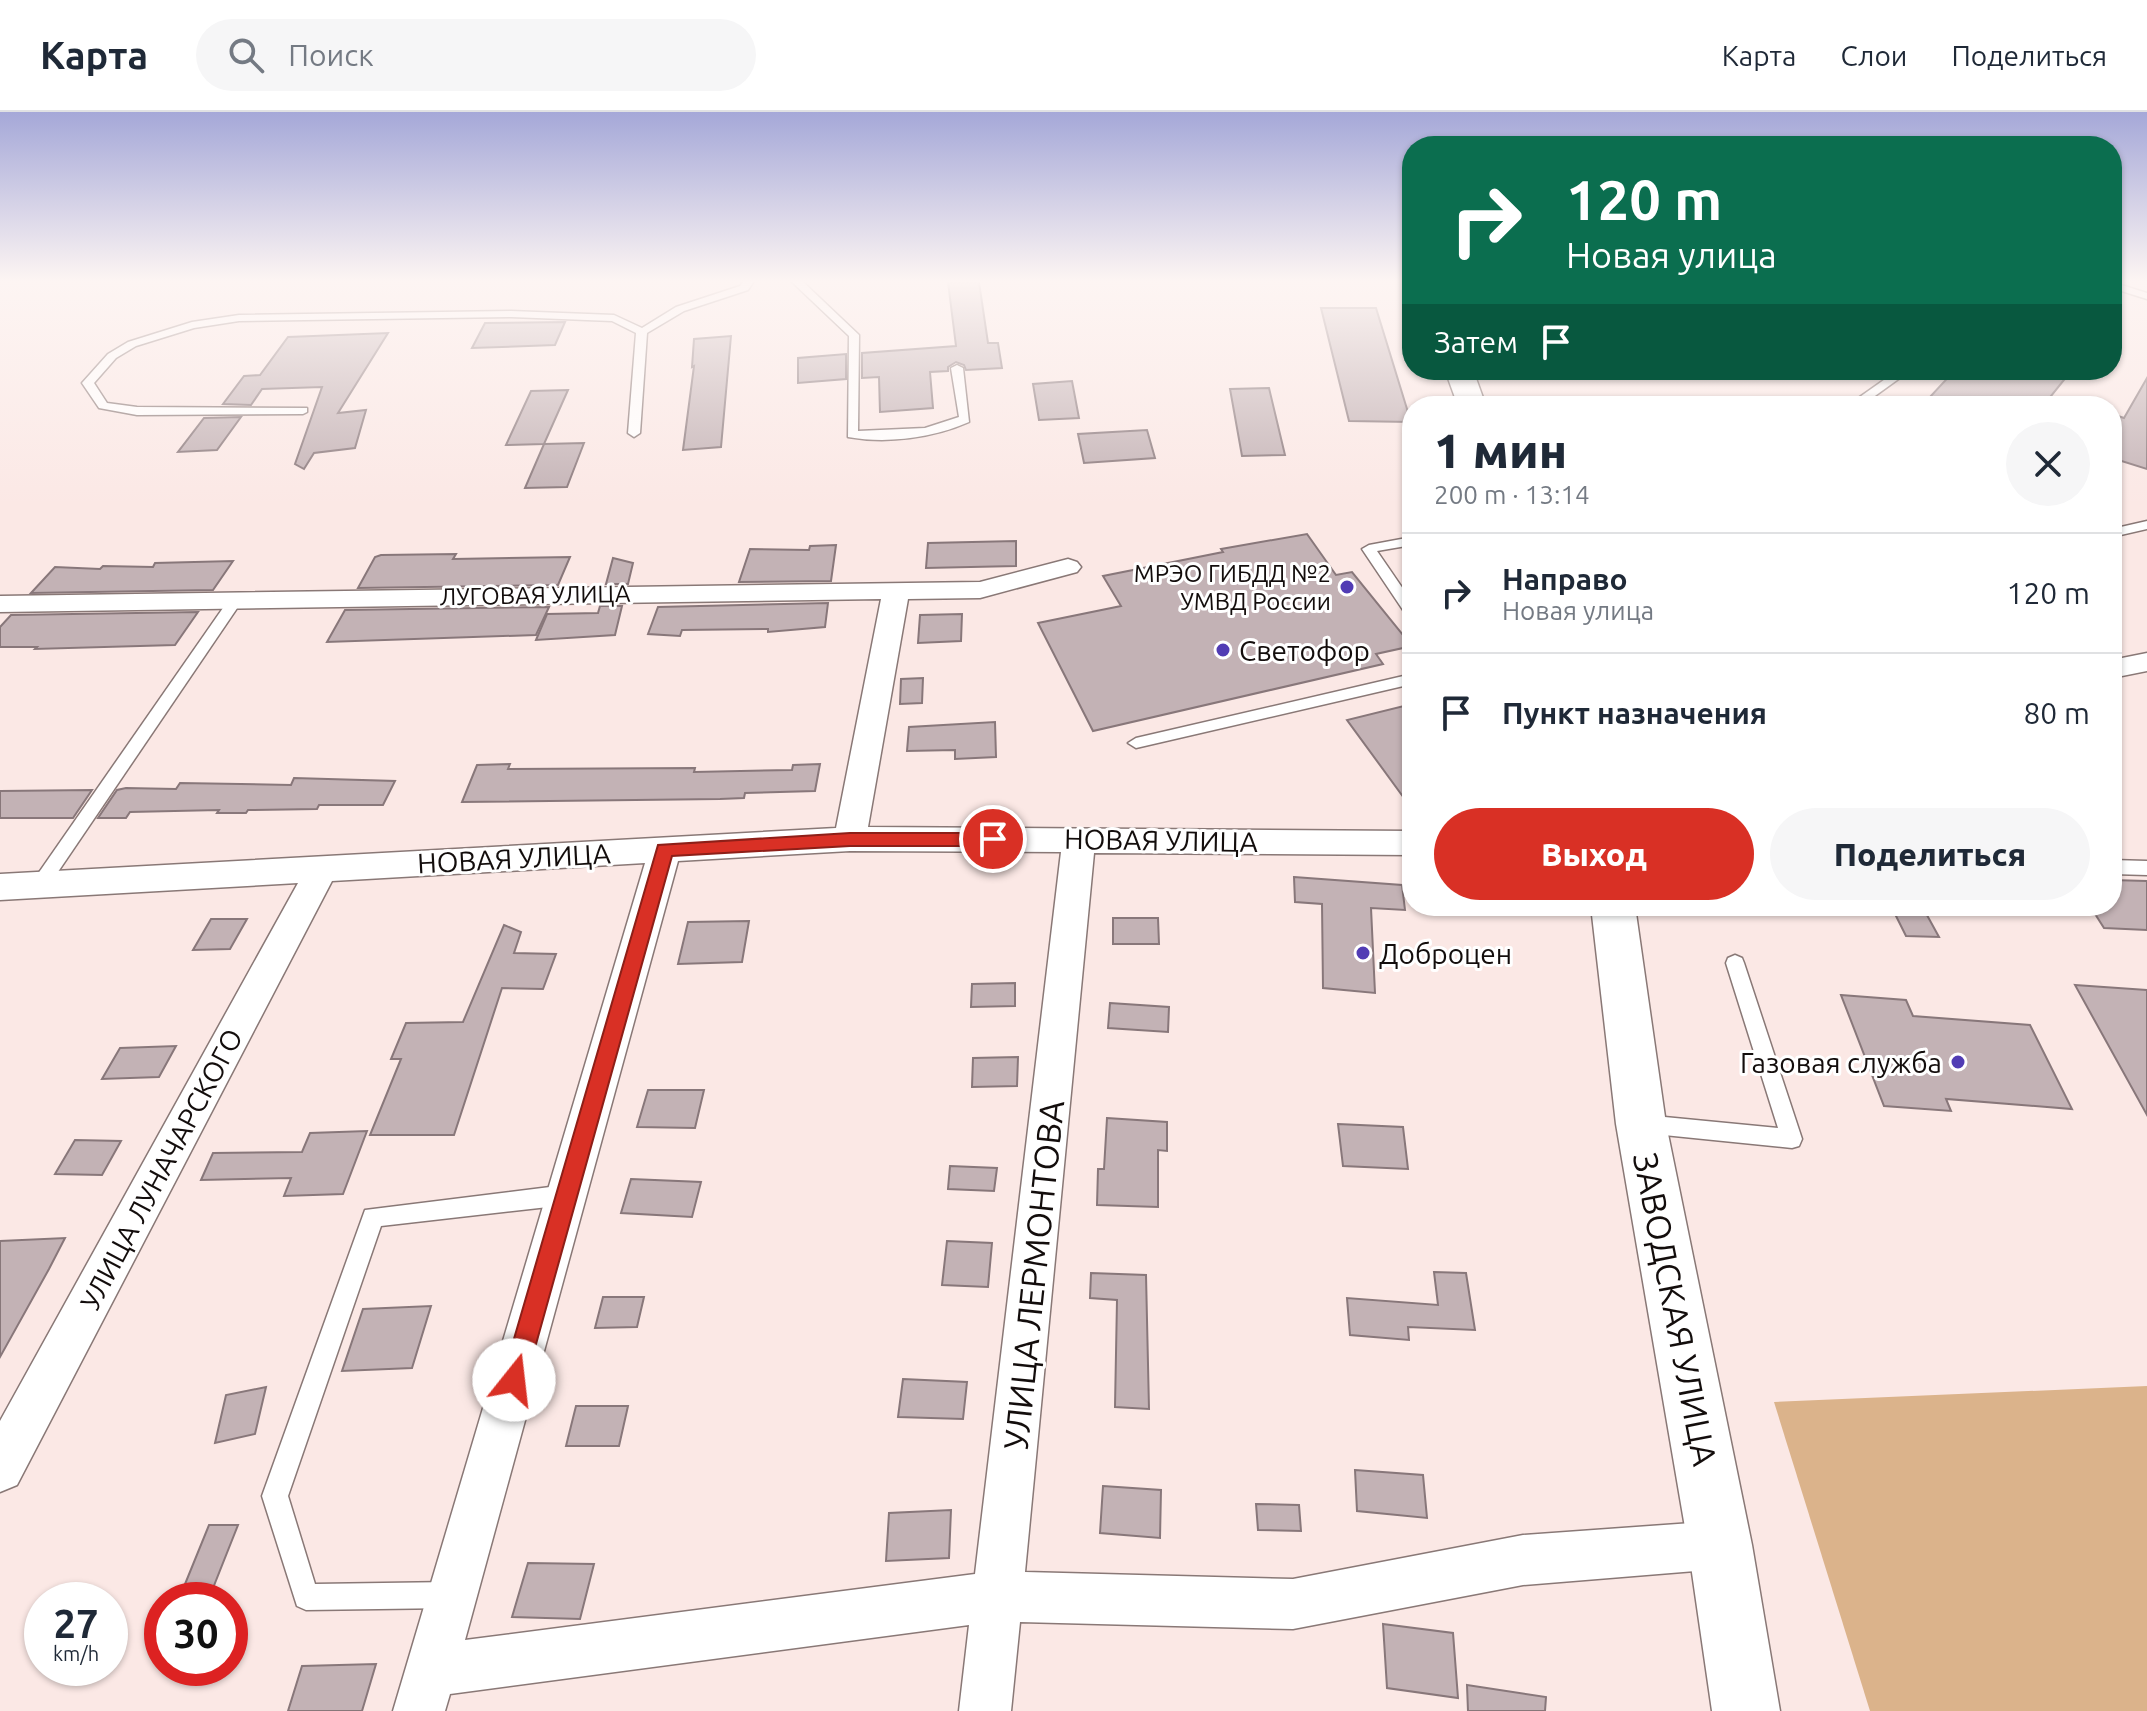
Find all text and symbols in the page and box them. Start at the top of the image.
search box [196,19,756,91]
icon: search [224,33,268,77]
text: Карта [40,34,148,76]
text: Поиск [288,38,374,72]
text: Карта [1722,40,1796,71]
text: Слои [1840,40,1907,71]
text: Поделиться [1951,40,2107,71]
icon: right [1434,168,1538,272]
text: 120 m [1566,168,1722,231]
text: Новая улица [1566,234,1777,275]
icon: arrive [1534,320,1578,364]
text: Затем [1434,325,1518,359]
button: close [2006,422,2090,506]
text: 1 мин [1434,423,1567,477]
text: 200 m · 13:14 [1434,480,1590,509]
place label: МРЭО ГИБДД №2 УМВД России [1134,560,1331,615]
text: Направо [1502,562,1628,596]
icon: right [1434,571,1478,615]
text: 120 m [2006,576,2090,610]
marker: МРЭО ГИБДД №2 УМВД России [1338,578,1356,596]
street label: ЛУГОВАЯ УЛИЦА [439,580,631,610]
text: Новая улица [1502,596,1654,625]
place label: Светофор [1239,635,1370,666]
marker: Светофор [1214,641,1232,659]
icon: arrive [1434,691,1478,735]
text: Пункт назначения [1502,696,1767,730]
text: 80 m [2023,696,2090,730]
pin [959,805,1027,873]
button: Выход [1434,808,1754,900]
button: Поделиться [1770,808,2090,900]
icon: arrive [971,817,1015,861]
street label: НОВАЯ УЛИЦА [1064,823,1258,857]
street label: НОВАЯ УЛИЦА [416,837,612,879]
place label: Доброцен [1379,938,1512,969]
marker: Доброцен [1354,944,1372,962]
street label: УЛИЦА ЛУНАЧАРСКОГО [74,1023,248,1315]
place label: Газовая служба [1740,1047,1942,1078]
marker: Газовая служба [1949,1053,1967,1071]
street label: УЛИЦА ЛЕРМОНТОВА [996,1099,1070,1451]
street label: ЗАВОДСКАЯ УЛИЦА [1627,1149,1725,1469]
position arrow [472,1338,556,1422]
speed limit sign: 30 [144,1582,248,1686]
text: 27 [53,1601,99,1646]
text: km/h [53,1642,99,1665]

